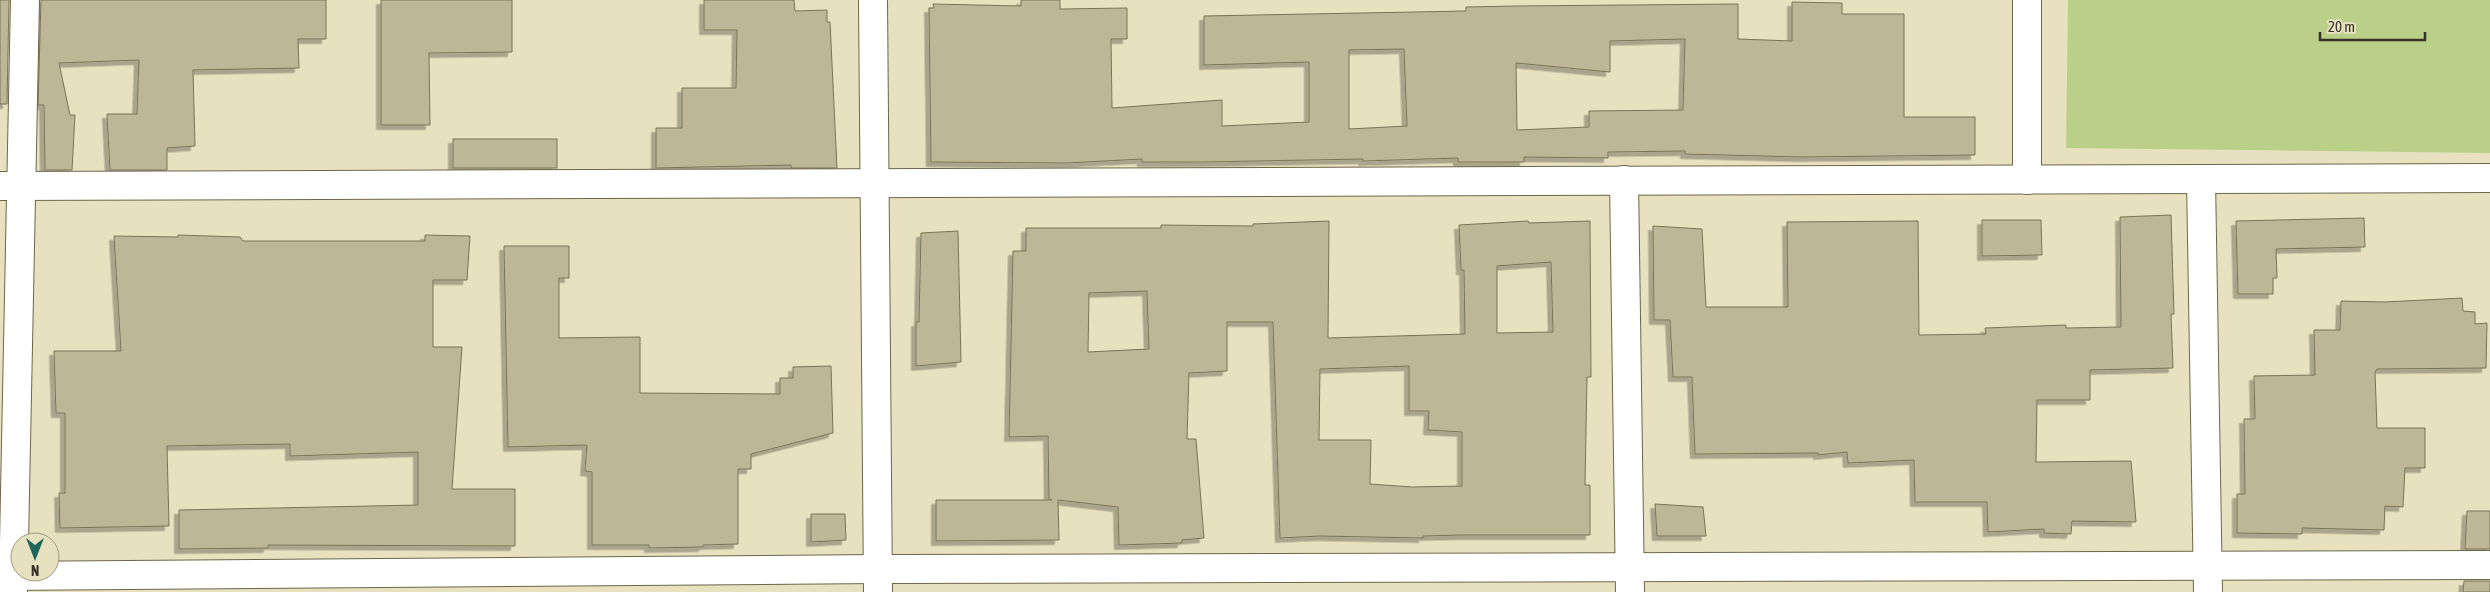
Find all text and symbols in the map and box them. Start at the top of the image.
scale bar [2320,10,2425,42]
text: 20 m [2328,18,2355,35]
north arrow [10,532,60,582]
text: N [31,562,39,578]

